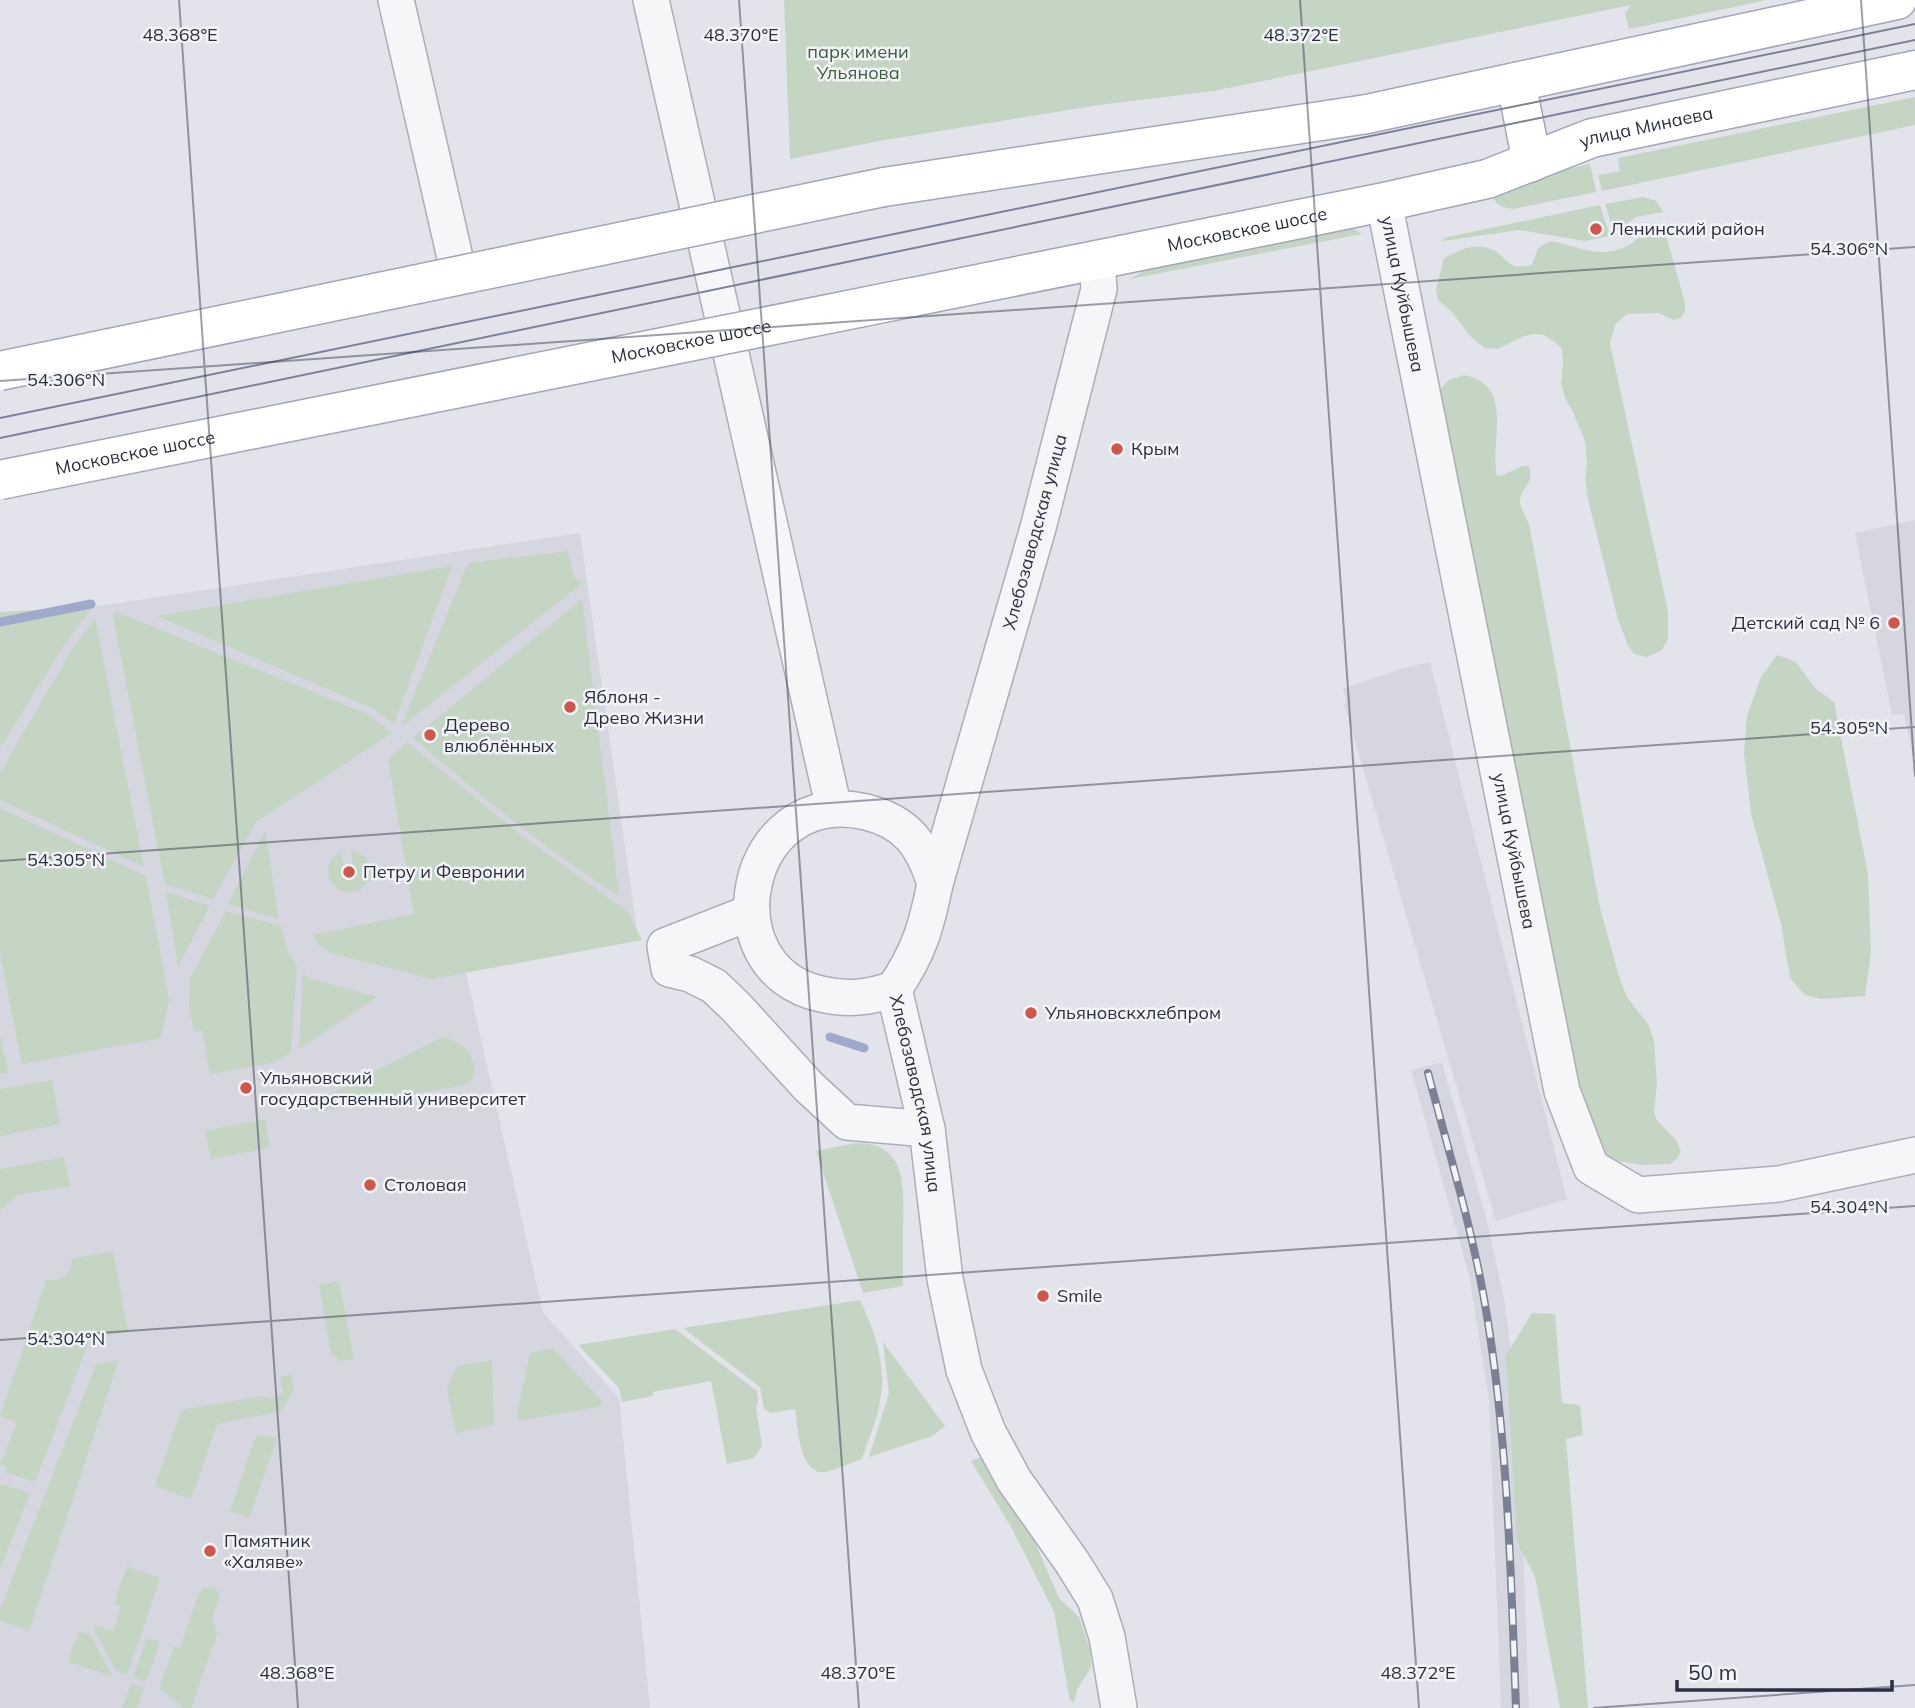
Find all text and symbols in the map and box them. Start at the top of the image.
text: 48.368°E [142,23,218,46]
text: 48.370°E [703,23,779,46]
text: 48.372°E [1263,23,1339,46]
park label: парк имени Ульянова [807,40,909,84]
street label: улица Минаева [1576,101,1715,153]
street label: Московское шоссе [1165,202,1329,256]
street label: улица Куйбышева [1376,214,1430,374]
place label: Ленинский район [1610,217,1765,240]
marker: Ленинский район [1588,221,1604,237]
text: 54.306°N [1810,237,1888,260]
street label: Московское шоссе [609,314,773,368]
text: 54.306°N [27,368,105,391]
street label: Московское шоссе [53,425,217,480]
street label: Хлебозаводская улица [997,432,1072,632]
place label: Крым [1131,437,1179,460]
marker: Крым [1109,441,1125,457]
place label: Детский сад № 6 [1732,611,1880,634]
marker: Детский сад № 6 [1886,615,1902,631]
place label: Яблоня - Древо Жизни [584,685,704,729]
marker: Яблоня - Древо Жизни [562,699,578,715]
place label: Дерево влюблённых [444,713,555,757]
text: 54.305°N [1810,716,1888,739]
marker: Дерево влюблённых [422,727,438,743]
street label: улица Куйбышева [1488,771,1541,931]
text: 54.305°N [27,848,105,871]
place label: Петру и Февронии [363,860,525,883]
marker: Петру и Февронии [341,864,357,880]
street label: Хлебозаводская улица [885,992,947,1194]
place label: Ульяновскхлебпром [1044,1001,1221,1024]
marker: Ульяновскхлебпром [1023,1005,1039,1021]
place label: Ульяновский государственный университет [259,1066,527,1110]
marker: Ульяновский государственный университет [238,1080,254,1096]
place label: Столовая [384,1173,467,1196]
marker: Столовая [362,1177,378,1193]
text: 54.304°N [1810,1195,1888,1218]
place label: Smile [1057,1284,1102,1307]
marker: Smile [1035,1288,1051,1304]
text: 54.304°N [27,1327,105,1350]
place label: Памятник «Халяве» [224,1529,310,1573]
marker: Памятник «Халяве» [202,1543,218,1559]
scale bar [1677,1648,1892,1692]
text: 50 m [1688,1659,1737,1685]
text: 48.368°E [259,1661,335,1684]
text: 48.370°E [820,1661,896,1684]
text: 48.372°E [1380,1661,1456,1684]

